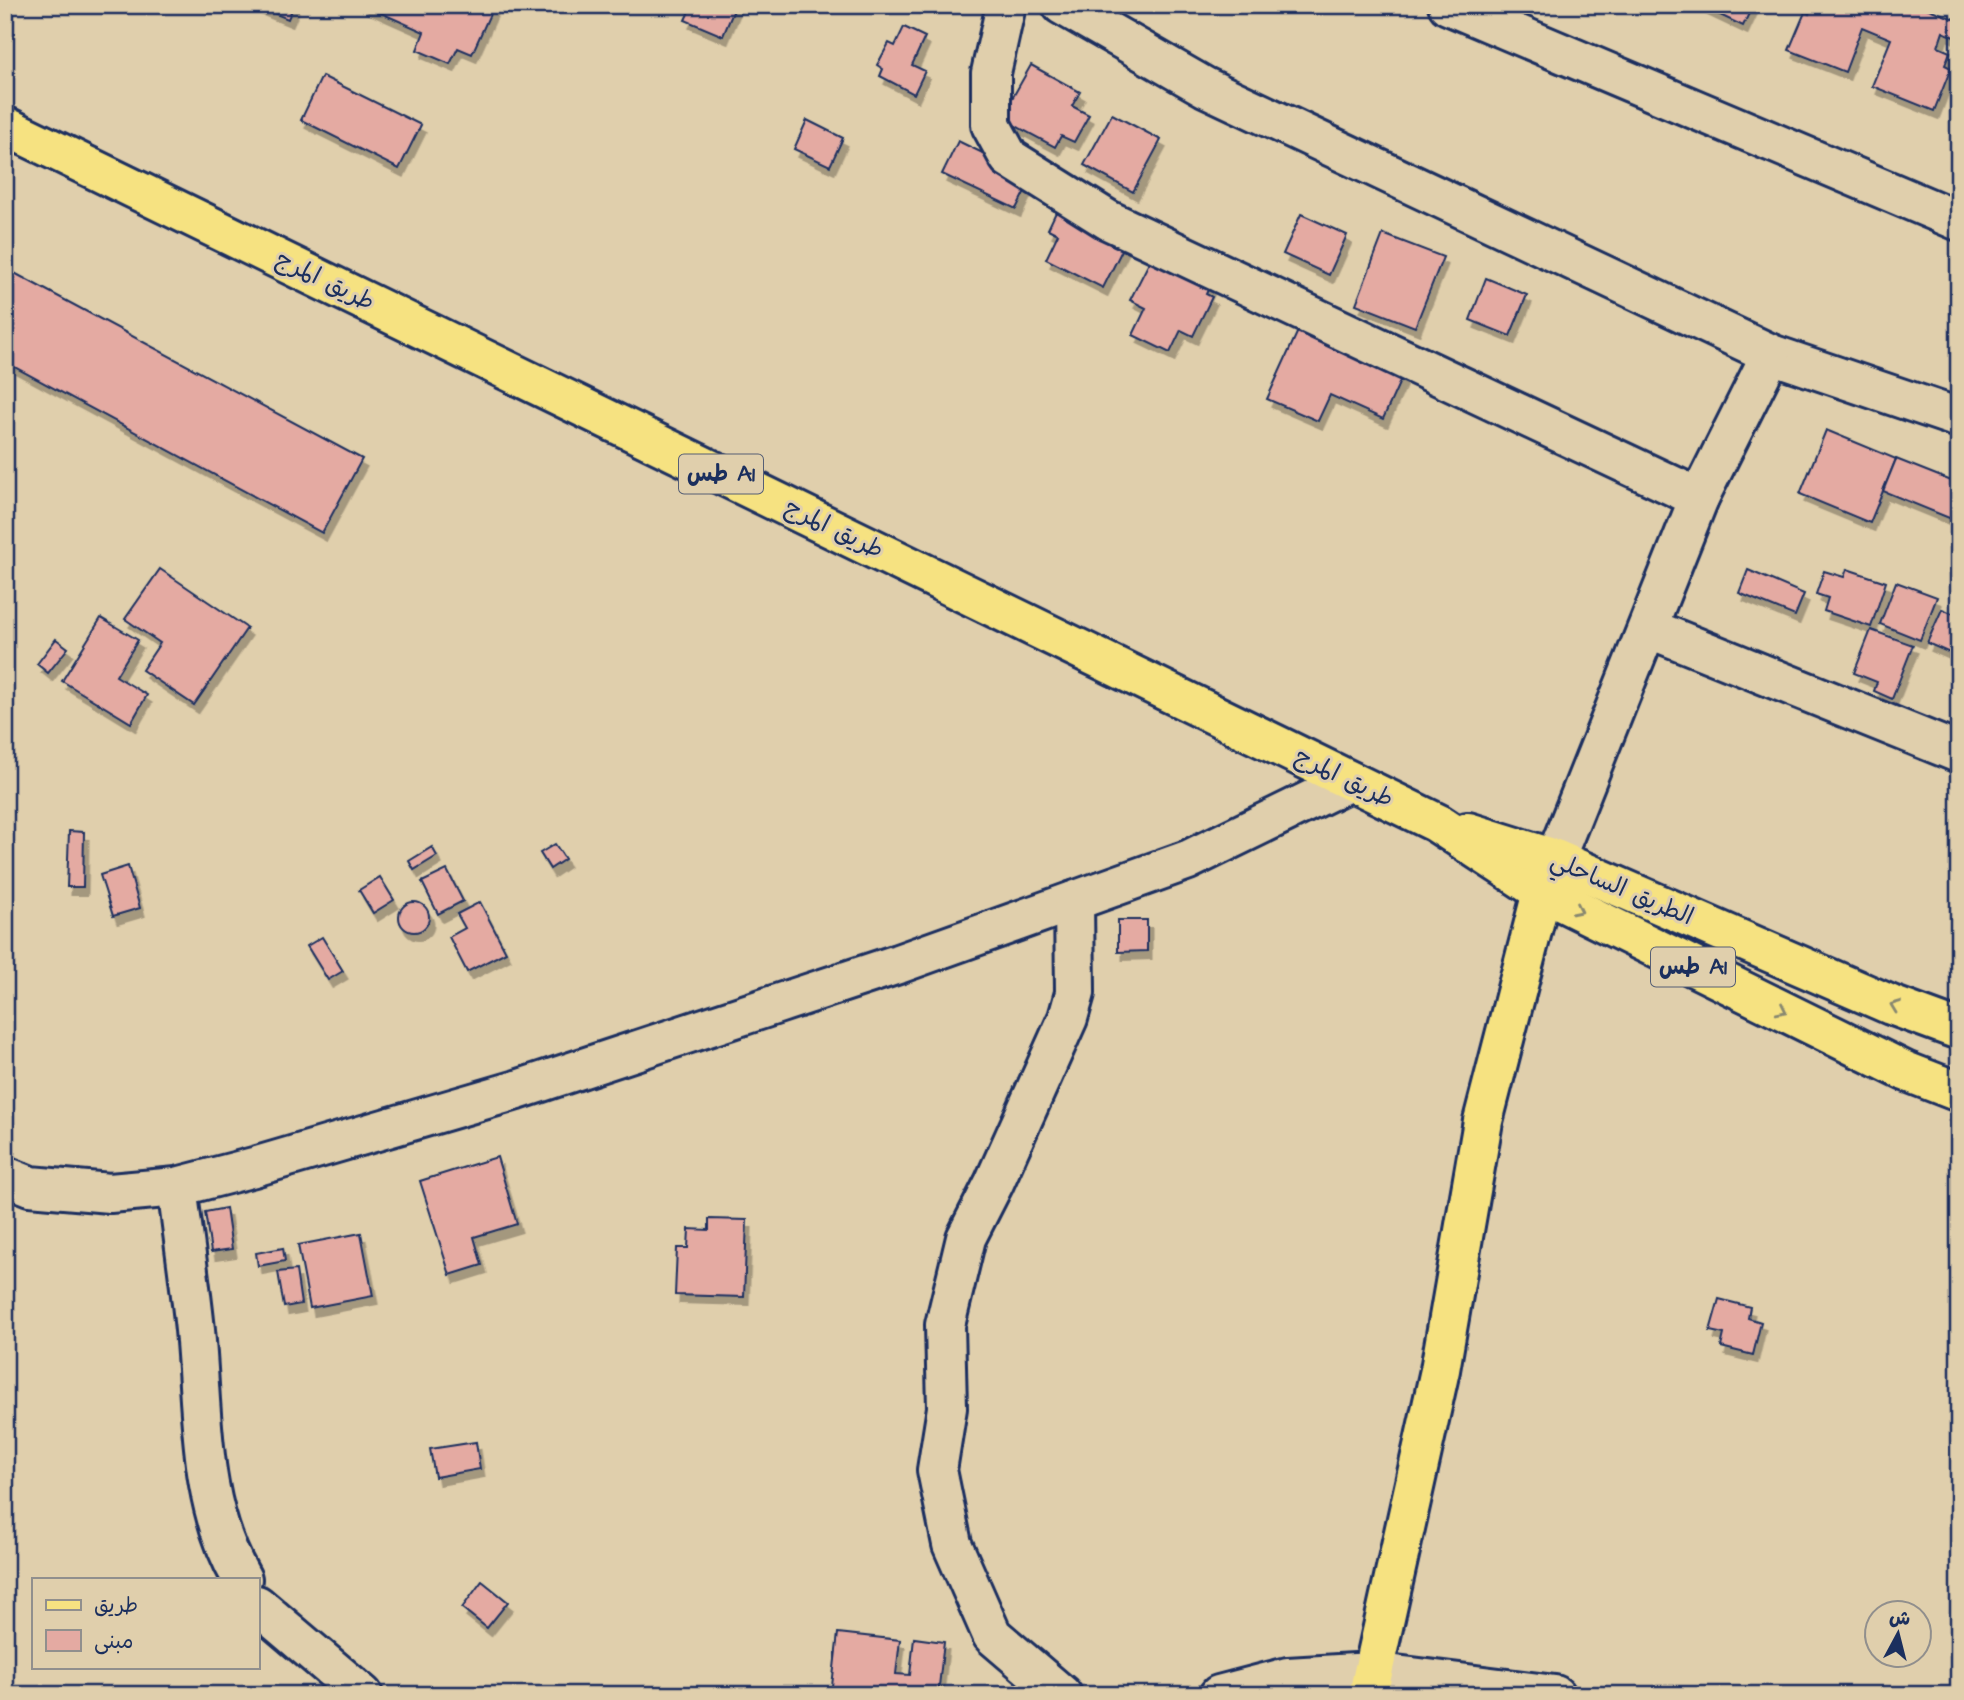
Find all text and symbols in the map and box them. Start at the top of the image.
street label: طريق المرج [270,242,380,320]
road number: طس A1 [679,454,763,494]
street label: طريق المرج [779,490,889,568]
street label: طريق المرج [1289,739,1399,817]
street label: الطريق الساحلي [1544,844,1699,937]
one-way arrow [1571,902,1583,916]
road number: طس A1 [1651,948,1735,986]
one-way arrow [1889,1001,1901,1015]
one-way arrow [1775,1002,1787,1016]
legend [32,1578,259,1668]
text: طريق [94,1591,138,1620]
north arrow [1862,1598,1932,1668]
text: ش [1888,1604,1912,1633]
text: مبنى [94,1627,133,1656]

